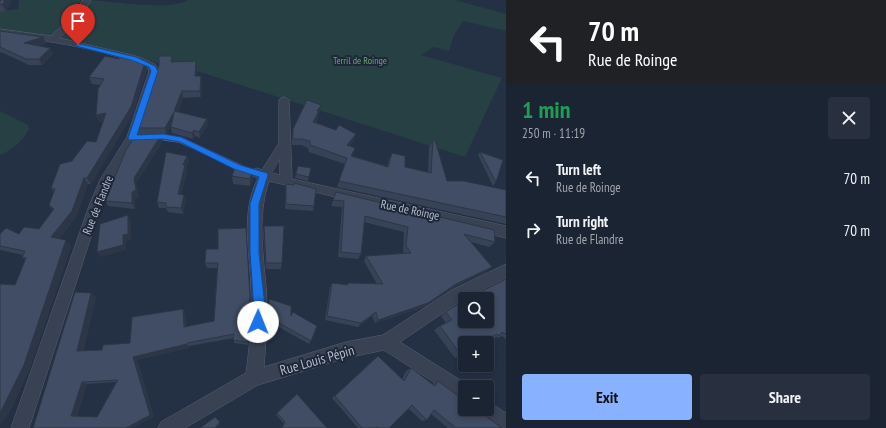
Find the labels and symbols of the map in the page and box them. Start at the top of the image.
pin [61,4,95,45]
park label: Terril de Roinge [333,54,387,67]
street label: Rue de Flandre [79,173,116,237]
street label: Rue de Roinge [379,196,441,223]
position arrow [237,301,279,343]
street label: Rue Louis Pépin [278,341,356,379]

